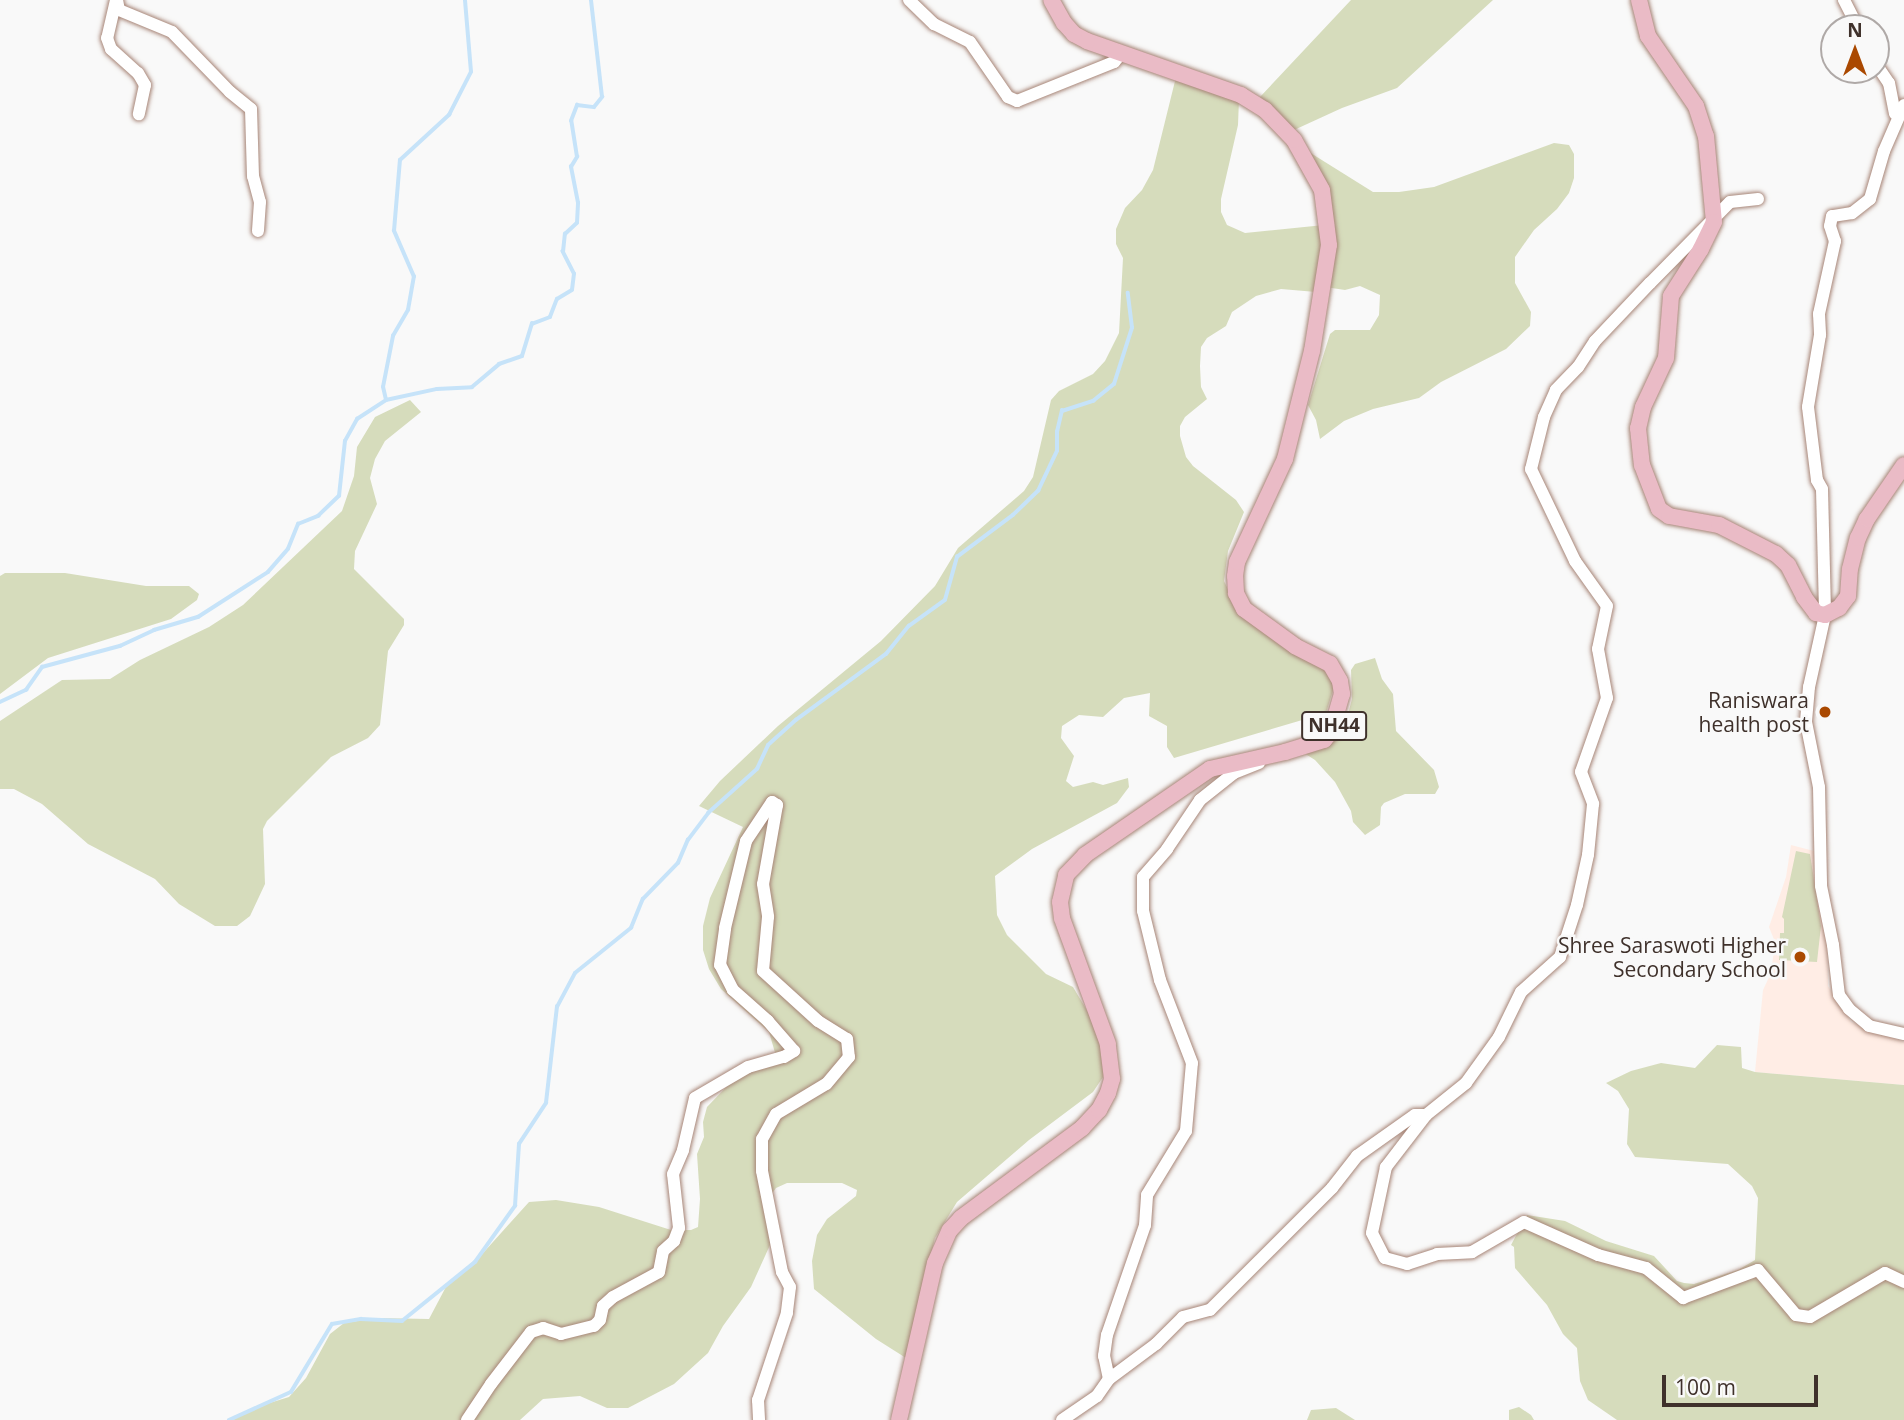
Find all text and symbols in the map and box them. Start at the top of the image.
north arrow [1820,14,1890,84]
text: N [1847,17,1863,43]
place label: Raniswara health post [1699,687,1809,737]
marker: Raniswara health post [1815,702,1835,722]
road number: NH44 [1301,710,1367,741]
place label: Shree Saraswoti Higher Secondary School [1558,932,1786,982]
marker: Shree Saraswoti Higher Secondary School [1792,949,1808,965]
scale bar [1666,1360,1822,1404]
text: 100 m [1675,1373,1736,1401]

